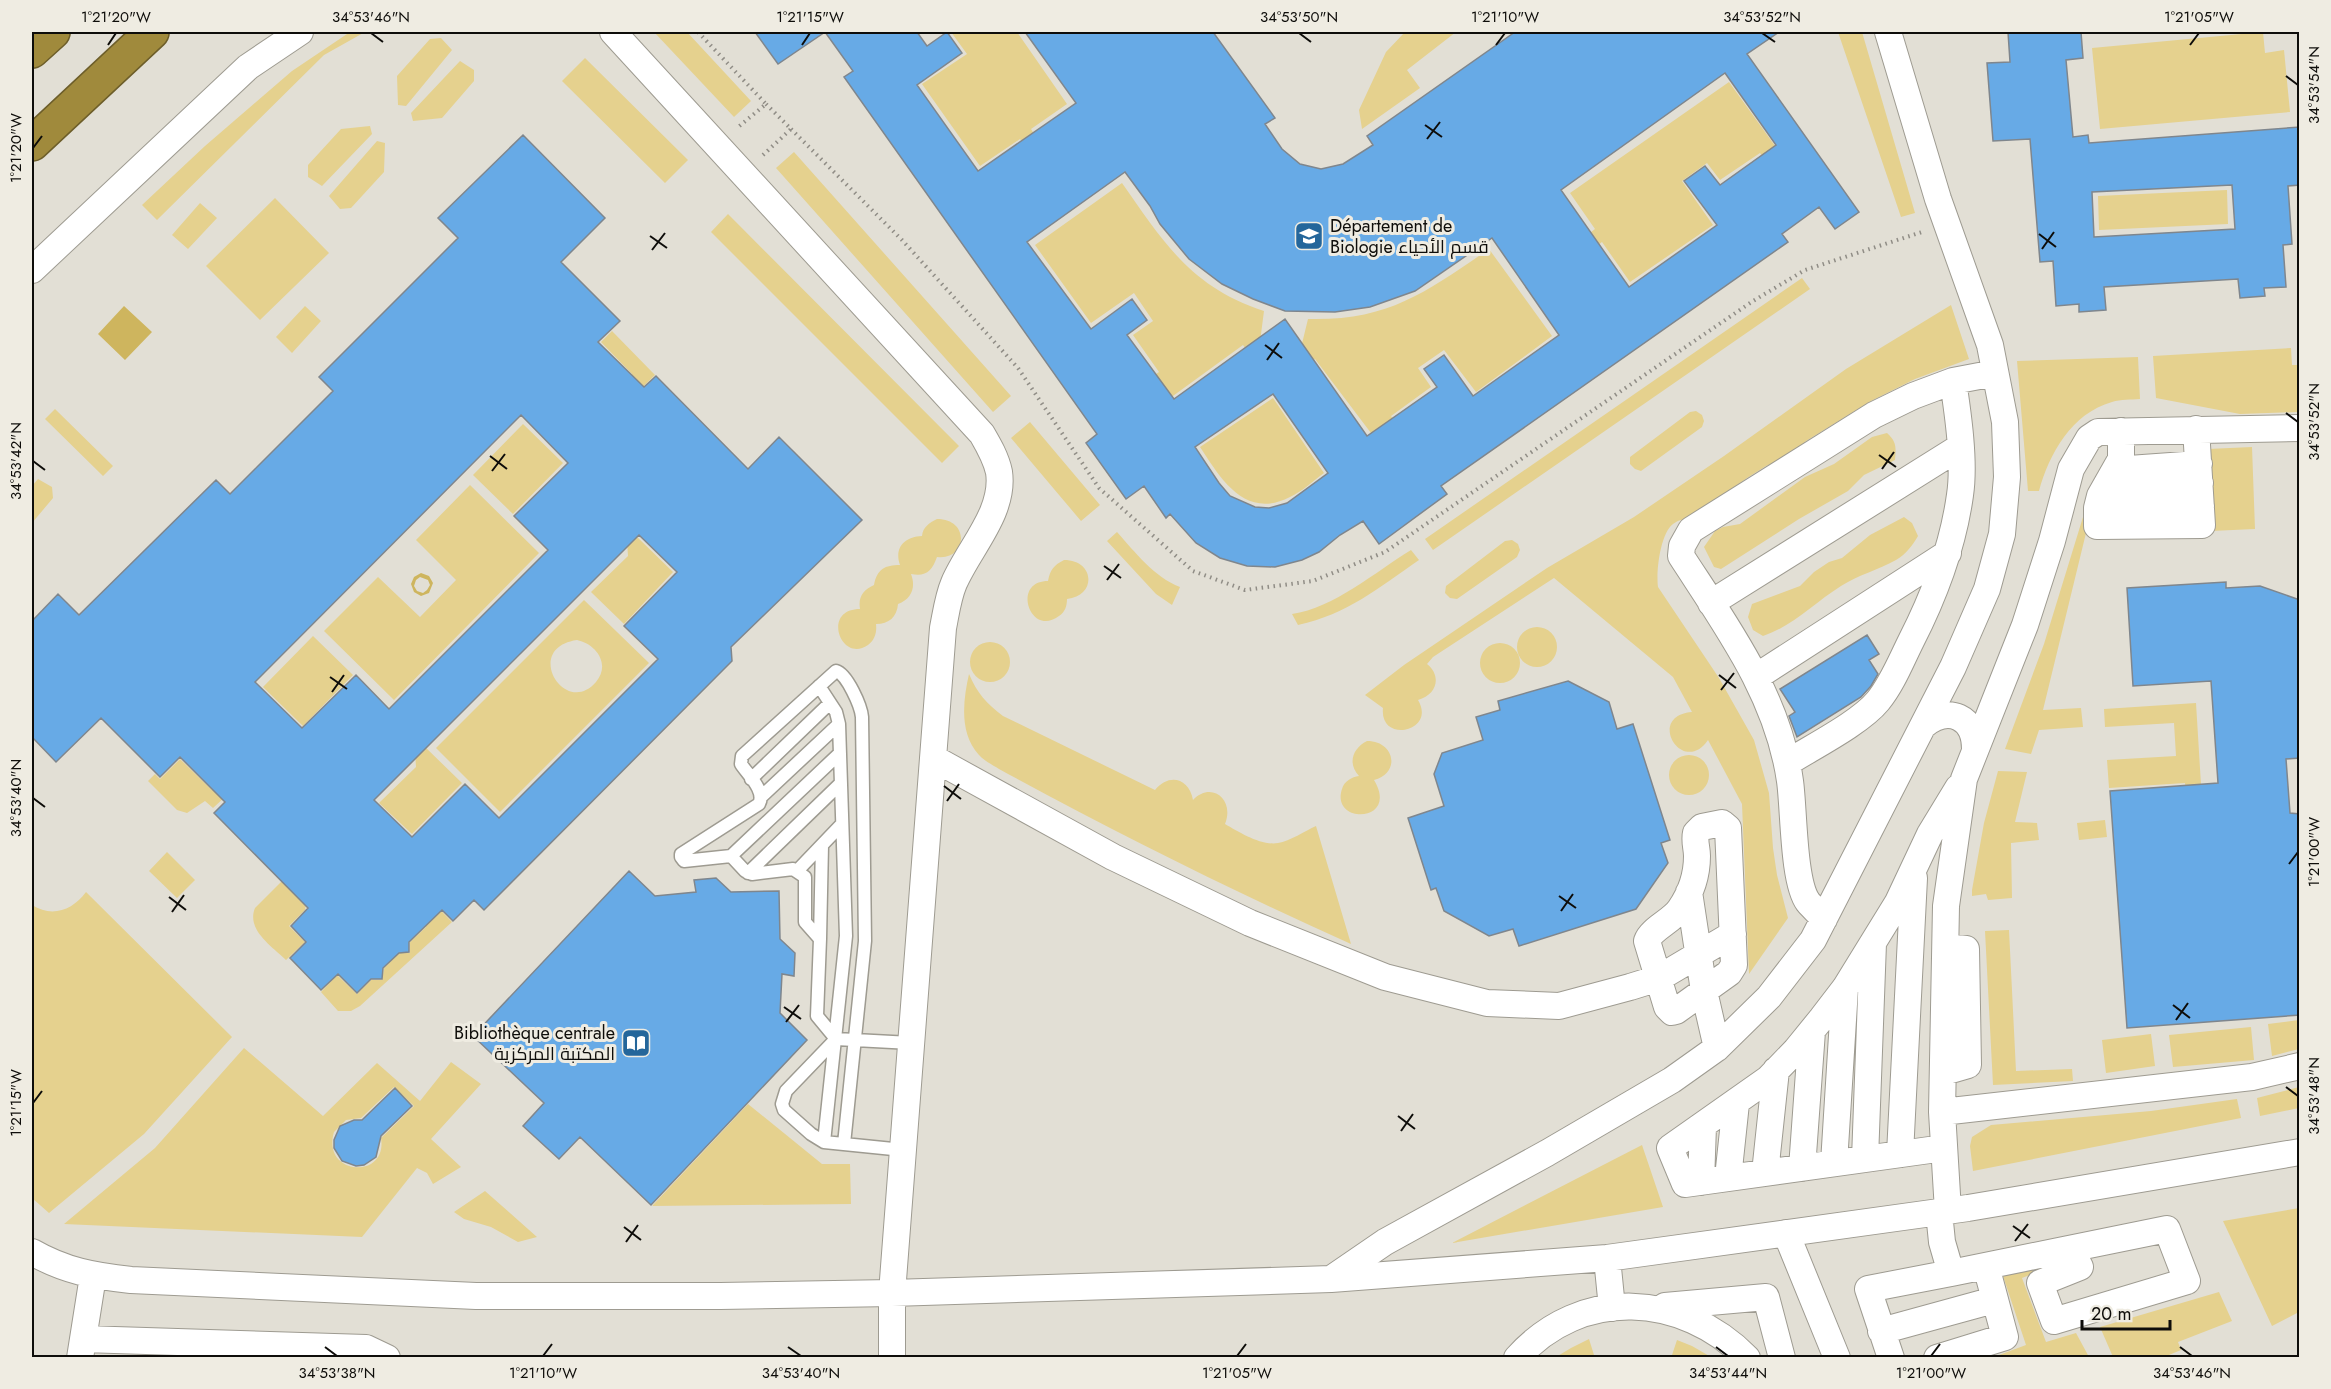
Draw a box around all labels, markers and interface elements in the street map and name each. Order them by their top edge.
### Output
text: 1°21'20"W [81,6,151,28]
text: 34°53'46"N [332,6,410,28]
text: 1°21'15"W [776,6,844,28]
text: 34°53'50"N [1260,6,1338,28]
text: 1°21'10"W [1471,6,1539,28]
text: 34°53'52"N [1723,6,1801,28]
text: 1°21'05"W [2164,6,2234,28]
text: 34°53'54"N [2303,46,2325,124]
text: 1°21'20"W [5,113,27,183]
place label: Département de Biologie قسم الأحياء [1330,213,1489,260]
school or university icon: Département de Biologie قسم الأحياء [1293,220,1325,252]
text: 34°53'52"N [2303,383,2325,461]
text: 34°53'42"N [5,422,27,500]
text: 34°53'40"N [5,759,27,837]
text: 1°21'00"W [2303,817,2325,887]
place label: Bibliothèque centrale المكتبة المركزية [454,1020,615,1067]
library icon: Bibliothèque centrale المكتبة المركزية [620,1027,652,1059]
text: 34°53'48"N [2303,1057,2325,1135]
text: 1°21'15"W [5,1069,27,1137]
scale bar [2082,1293,2170,1331]
text: 20 m [2091,1301,2131,1327]
text: 34°53'38"N [298,1362,376,1384]
text: 1°21'10"W [509,1362,577,1384]
text: 34°53'40"N [762,1362,840,1384]
text: 1°21'05"W [1202,1362,1272,1384]
text: 34°53'44"N [1689,1362,1767,1384]
text: 1°21'00"W [1896,1362,1966,1384]
text: 34°53'46"N [2153,1362,2231,1384]

